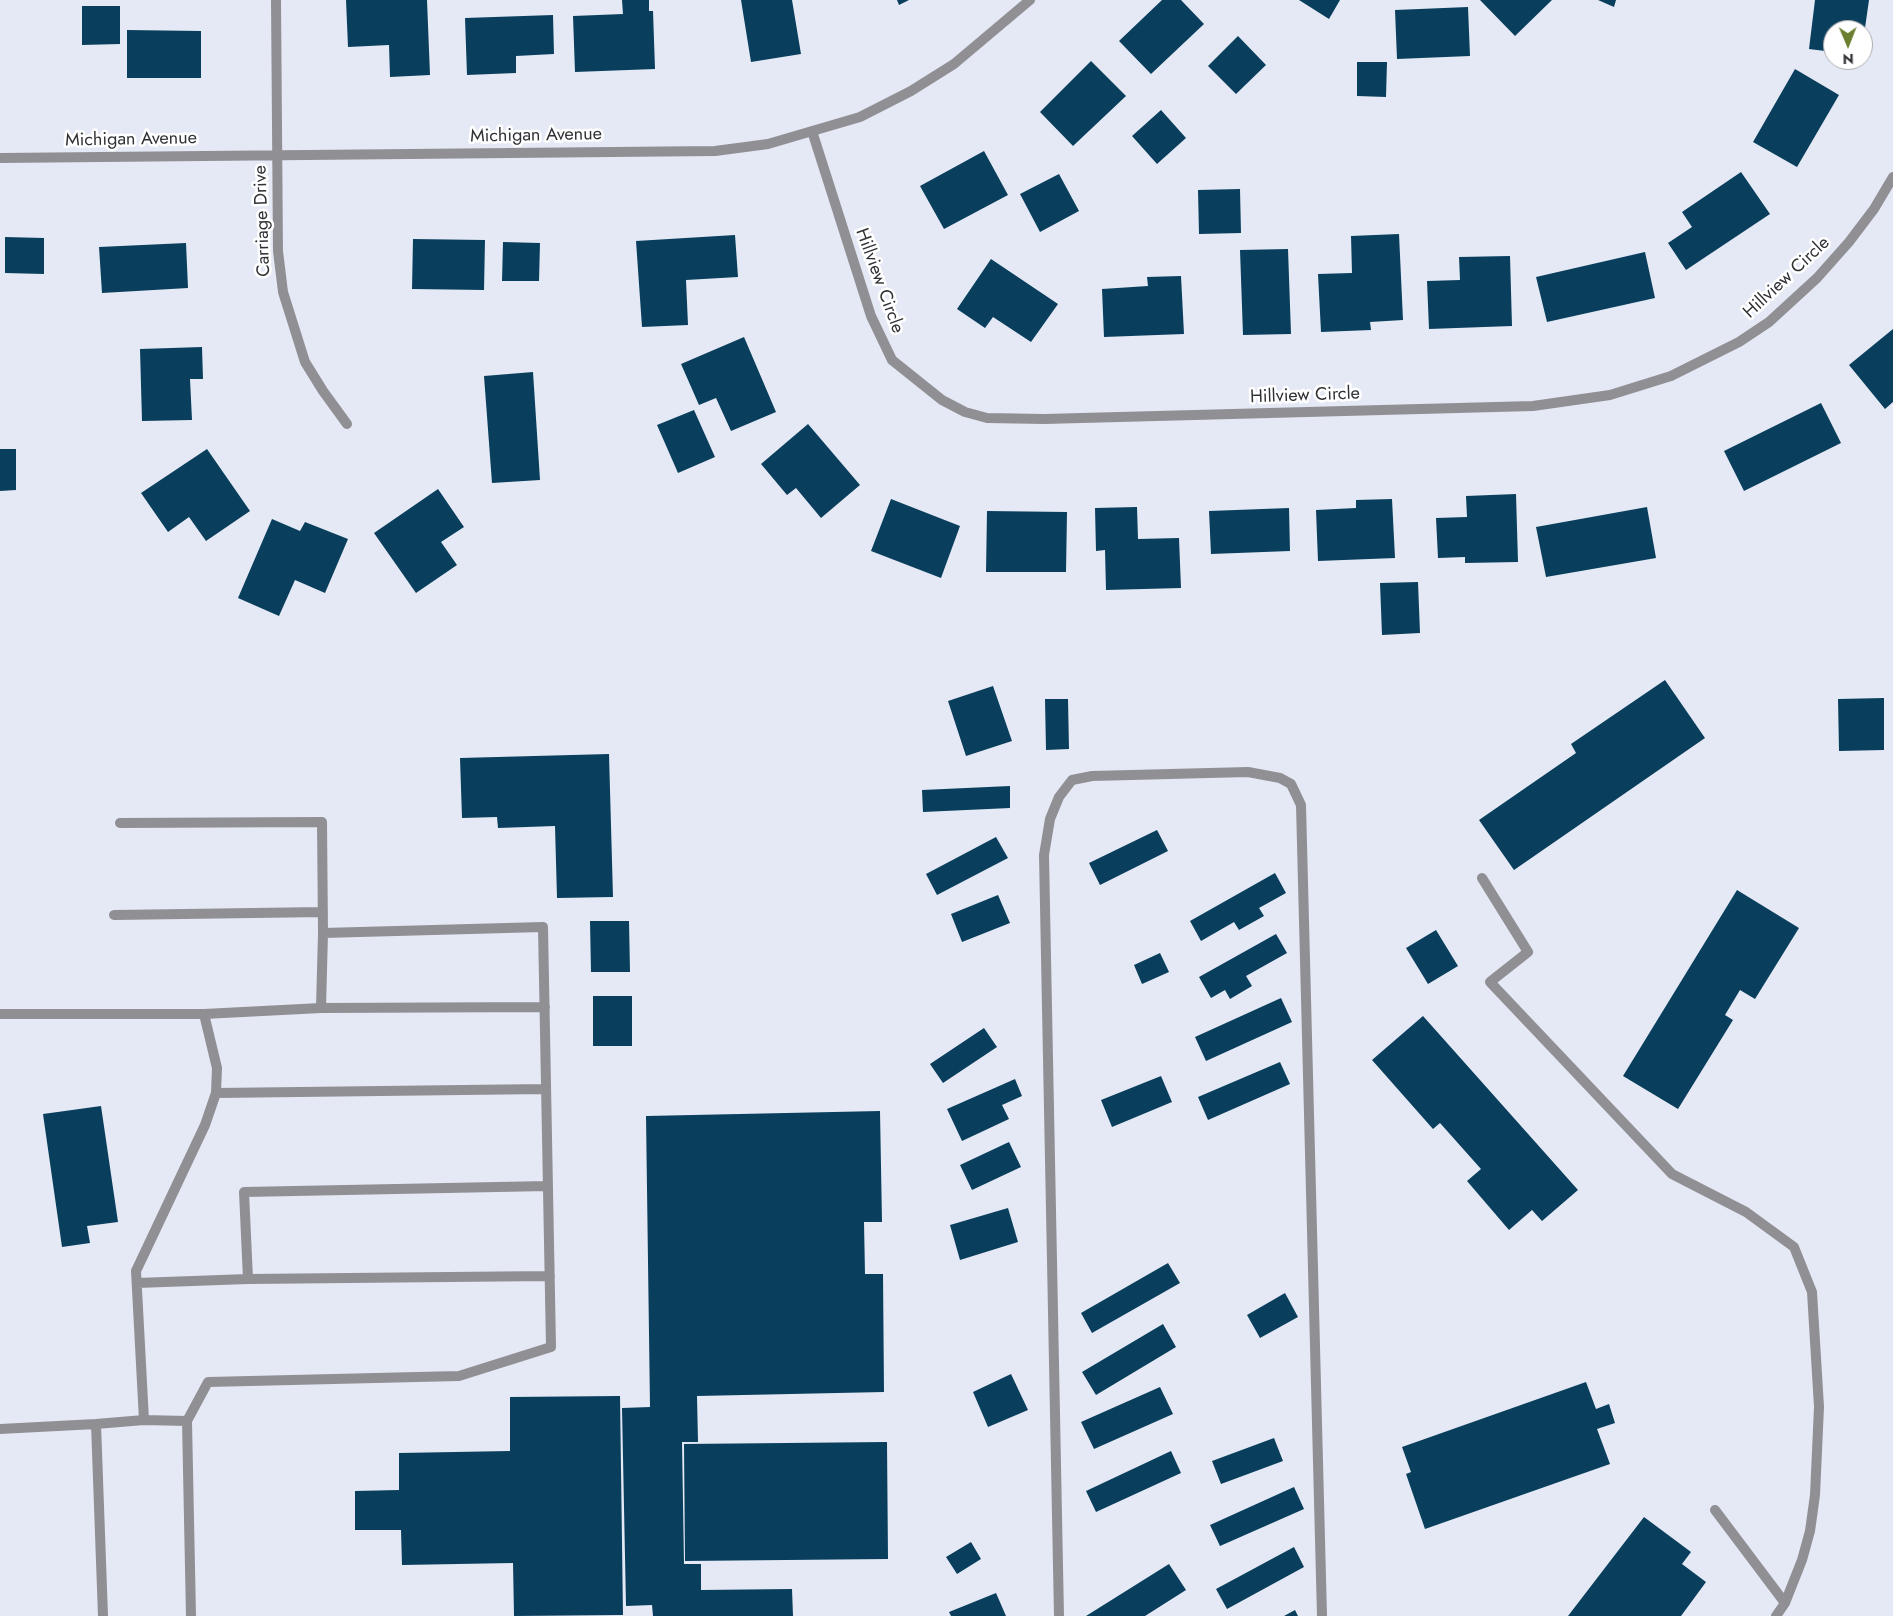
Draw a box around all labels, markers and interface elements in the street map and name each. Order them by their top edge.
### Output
north arrow [1823,20,1873,70]
text: N [1843,49,1854,69]
street label: Michigan Avenue [470,124,602,148]
street label: Michigan Avenue [65,128,197,152]
street label: Carriage Drive [250,165,276,277]
street label: Hillview Circle [850,226,908,336]
street label: Hillview Circle [1739,233,1835,323]
street label: Hillview Circle [1250,383,1360,409]

